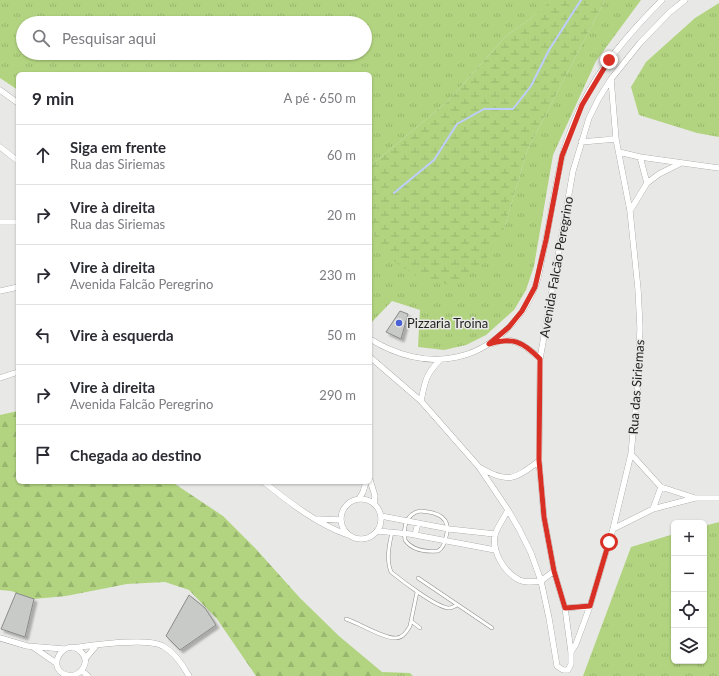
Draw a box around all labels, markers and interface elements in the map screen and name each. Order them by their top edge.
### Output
search box [16,16,372,60]
icon: search [30,27,52,49]
text: Pesquisar aqui [62,29,156,47]
route end [600,51,618,69]
text: 9 min [32,88,74,109]
text: A pé · 650 m [283,90,356,106]
text: Siga em frente [70,138,166,156]
icon: ahead [32,144,54,166]
text: 60 m [327,147,356,163]
text: Rua das Siriemas [70,156,165,172]
street label: Avenida Falcão Peregrino [536,195,576,339]
text: Vire à direita [70,198,155,216]
icon: right [32,204,54,226]
text: 20 m [327,207,356,223]
text: Rua das Siriemas [70,216,165,232]
text: Vire à direita [70,258,155,276]
icon: right [32,264,54,286]
text: 230 m [319,267,356,283]
text: Avenida Falcão Peregrino [70,276,213,292]
place label: Pizzaria Troina [407,315,488,331]
marker: Pizzaria Troina [394,318,404,328]
icon: left [32,324,54,346]
text: Vire à esquerda [70,326,174,344]
text: 50 m [327,327,356,343]
street label: Rua das Siriemas [625,339,647,435]
text: Vire à direita [70,378,155,396]
icon: right [32,384,54,406]
text: 290 m [319,387,356,403]
text: Avenida Falcão Peregrino [70,396,213,412]
icon: arrive [32,444,54,466]
text: Chegada ao destino [70,446,201,464]
map controls [671,520,707,664]
button: + [671,520,707,556]
route start [600,533,618,551]
button: − [671,556,707,592]
button: locate [671,592,707,628]
button: layers [671,628,707,664]

